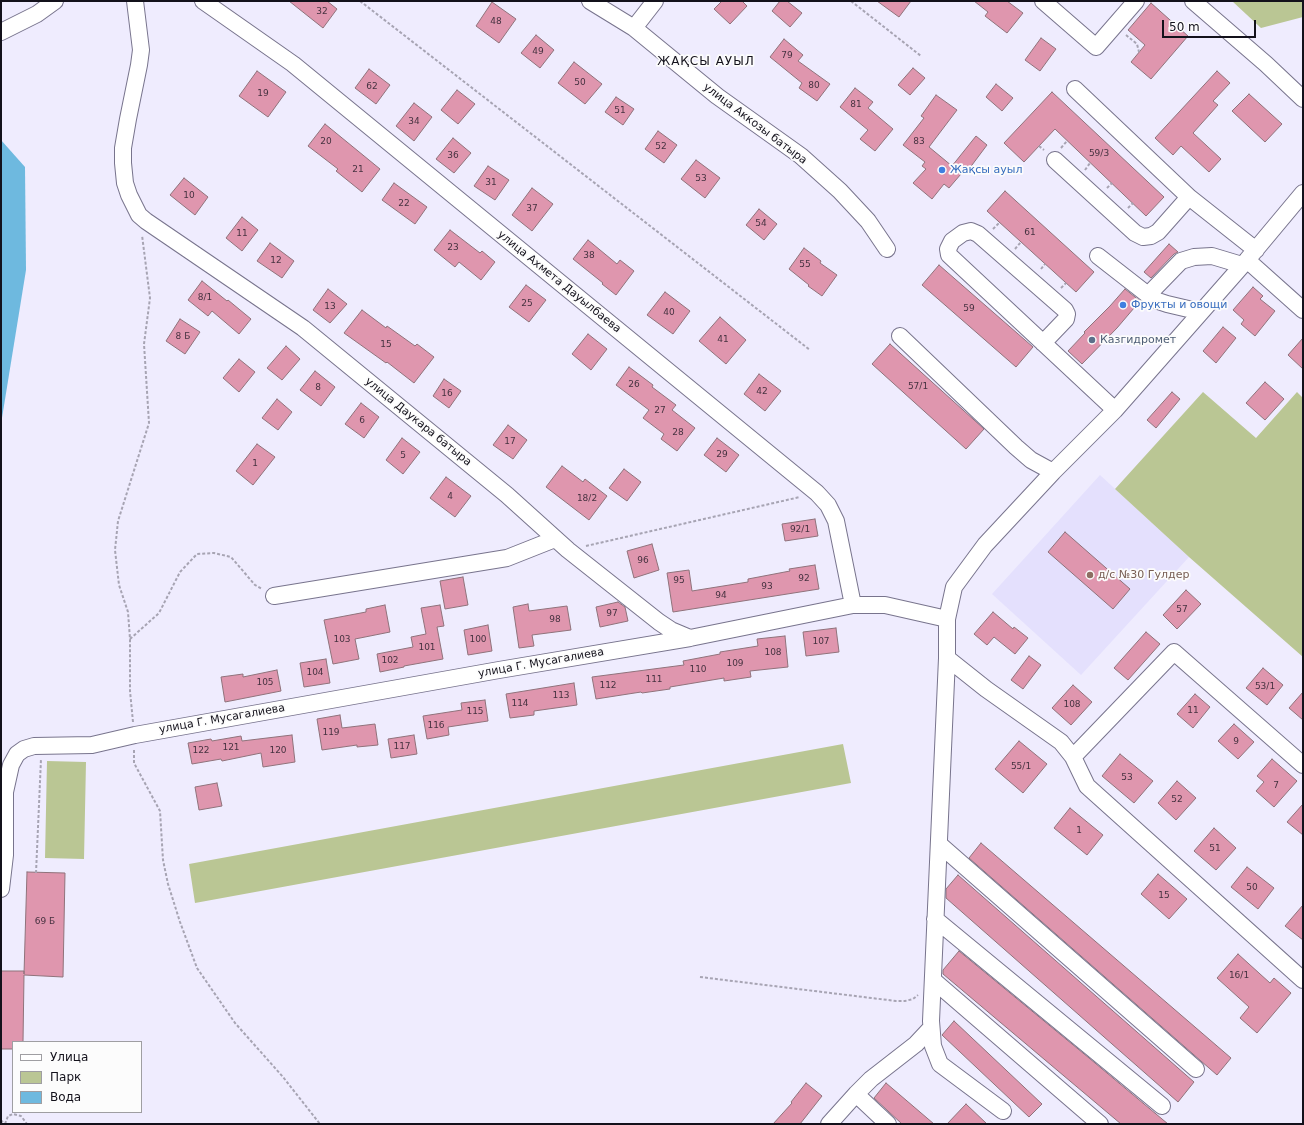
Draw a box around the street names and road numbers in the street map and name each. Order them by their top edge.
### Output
street label: улица Аккозы батыра [701,81,809,167]
street label: улица Ахмета Дауылбаева [495,228,623,336]
street label: улица Даукара батыра [362,375,474,469]
street label: улица Г. Мусагалиева [477,645,605,681]
street label: улица Г. Мусагалиева [158,701,286,737]

